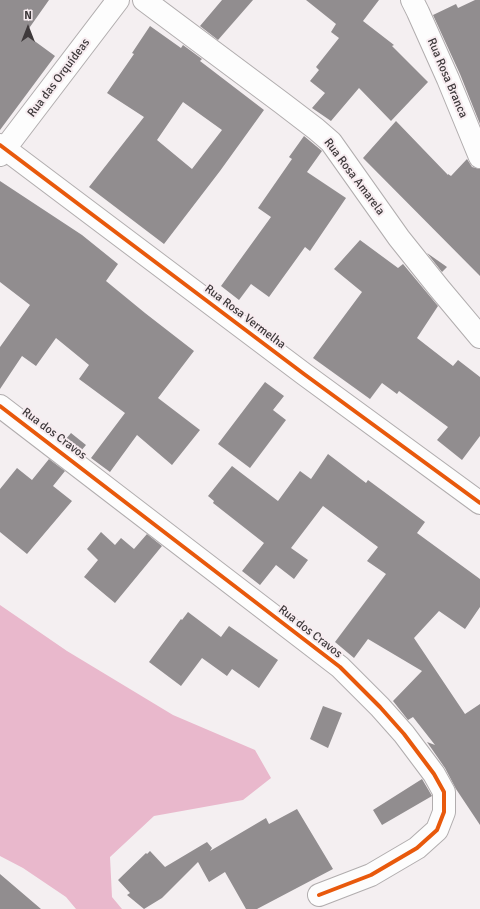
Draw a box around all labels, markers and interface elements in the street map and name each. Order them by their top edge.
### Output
north arrow [8,8,48,48]
text: N [24,9,32,22]
street label: Rua das Orquídeas [25,36,93,120]
street label: Rua Rosa Branca [424,36,470,120]
street label: Rua Rosa Amarela [320,136,388,218]
street label: Rua Rosa Vermelha [202,282,288,352]
street label: Rua dos Cravos [19,405,89,463]
street label: Rua dos Cravos [275,603,345,661]

